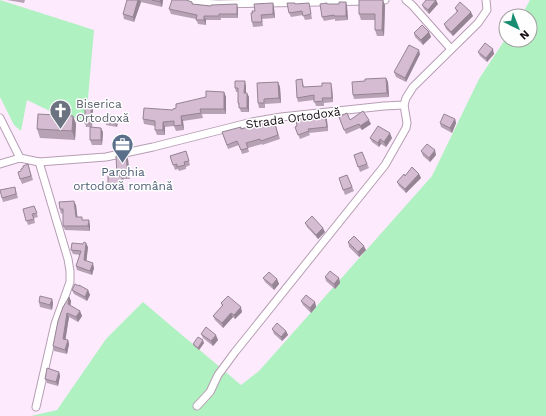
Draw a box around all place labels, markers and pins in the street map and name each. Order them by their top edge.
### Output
place label: Biserica Ortodoxă [76,97,129,125]
church icon: Biserica Ortodoxă [47,98,73,131]
office icon: Parohia ortodoxă română [110,132,136,165]
place label: Parohia ortodoxă română [73,165,173,193]

